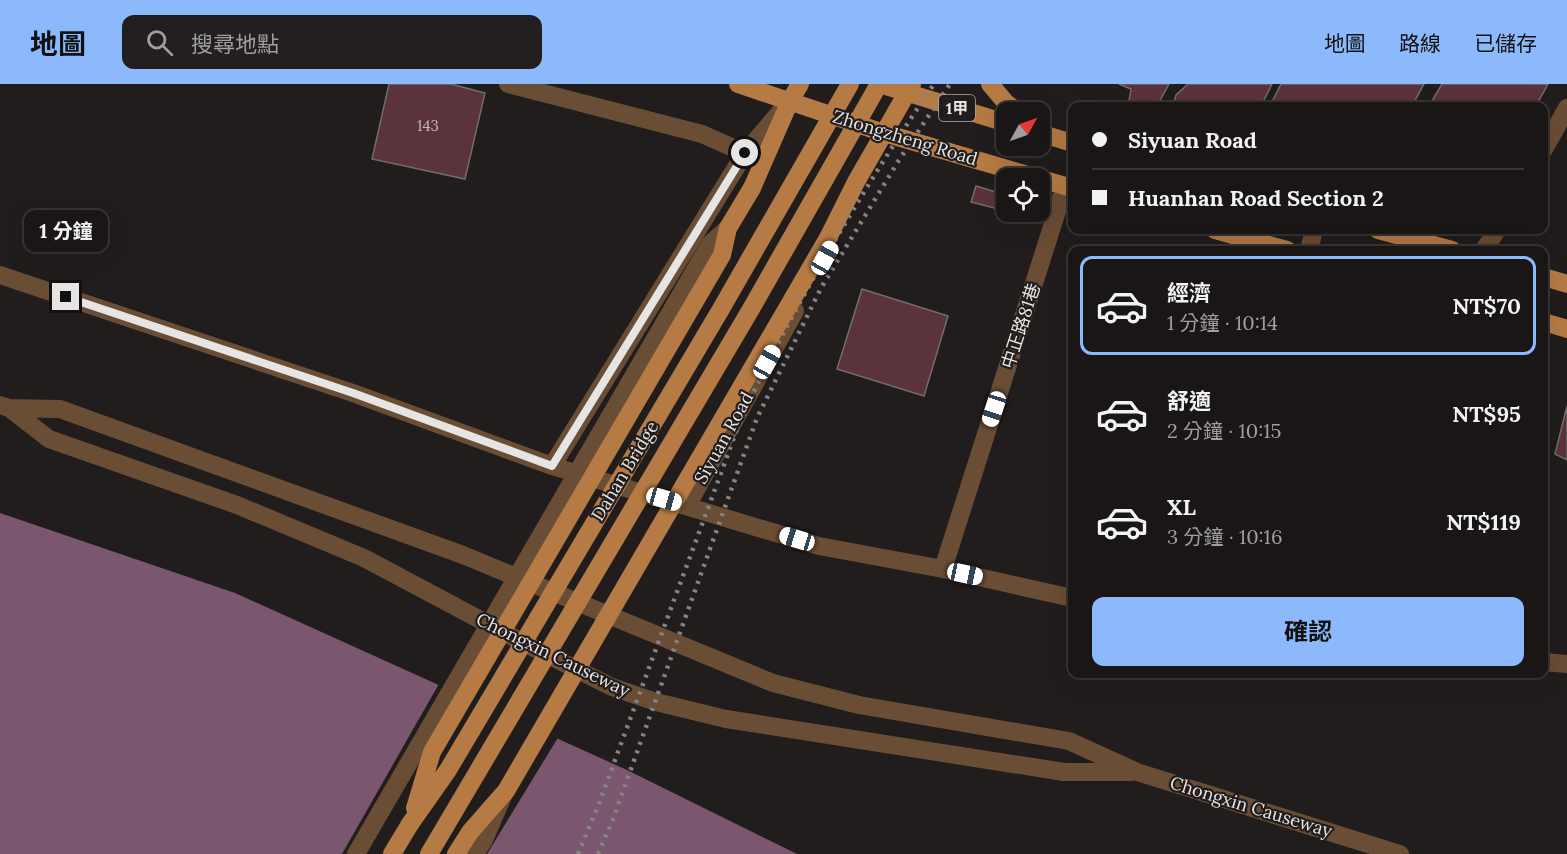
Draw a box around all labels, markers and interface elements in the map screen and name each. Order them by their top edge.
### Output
search box [122,15,542,69]
text: 地圖 [30,26,86,62]
icon: search [143,26,176,59]
text: 搜尋地點 [191,30,279,58]
text: 地圖 [1324,30,1366,57]
text: 路線 [1399,30,1441,57]
text: 已儲存 [1474,30,1537,57]
road number: 1甲 [939,95,975,121]
north arrow [996,102,1050,156]
map controls [996,102,1050,222]
street label: Zhongzheng Road [830,105,981,171]
house number: 143 [417,116,439,135]
text: Siyuan Road [1128,126,1257,154]
route start [731,139,758,166]
button: locate [996,168,1050,222]
text: Huanhan Road Section 2 [1128,184,1384,212]
callout: 1 分鐘 [24,210,108,252]
text: 1 分鐘 [39,218,93,243]
car [808,238,842,278]
icon: car [1095,279,1149,333]
text: 經濟 [1167,279,1211,307]
street label: 中正路81巷 [996,280,1045,372]
route end [52,283,79,310]
text: NT$70 [1452,292,1521,320]
text: 1 分鐘 · 10:14 [1167,310,1278,335]
car [750,342,784,382]
street label: Siyuan Road [689,387,758,488]
icon: car [1095,387,1149,441]
text: 舒適 [1167,387,1211,415]
car [980,389,1008,429]
text: NT$95 [1452,400,1521,428]
street label: Dahan Bridge [586,416,664,525]
text: 2 分鐘 · 10:15 [1167,418,1281,443]
car [644,485,684,513]
text: XL [1167,493,1196,521]
icon: car [1095,495,1149,549]
text: NT$119 [1446,508,1521,536]
text: 3 分鐘 · 10:16 [1167,524,1282,549]
car [777,525,817,553]
car [946,561,984,587]
button: 確認 [1092,597,1524,666]
street label: Chongxin Causeway [472,607,634,702]
street label: Chongxin Causeway [1167,771,1335,842]

